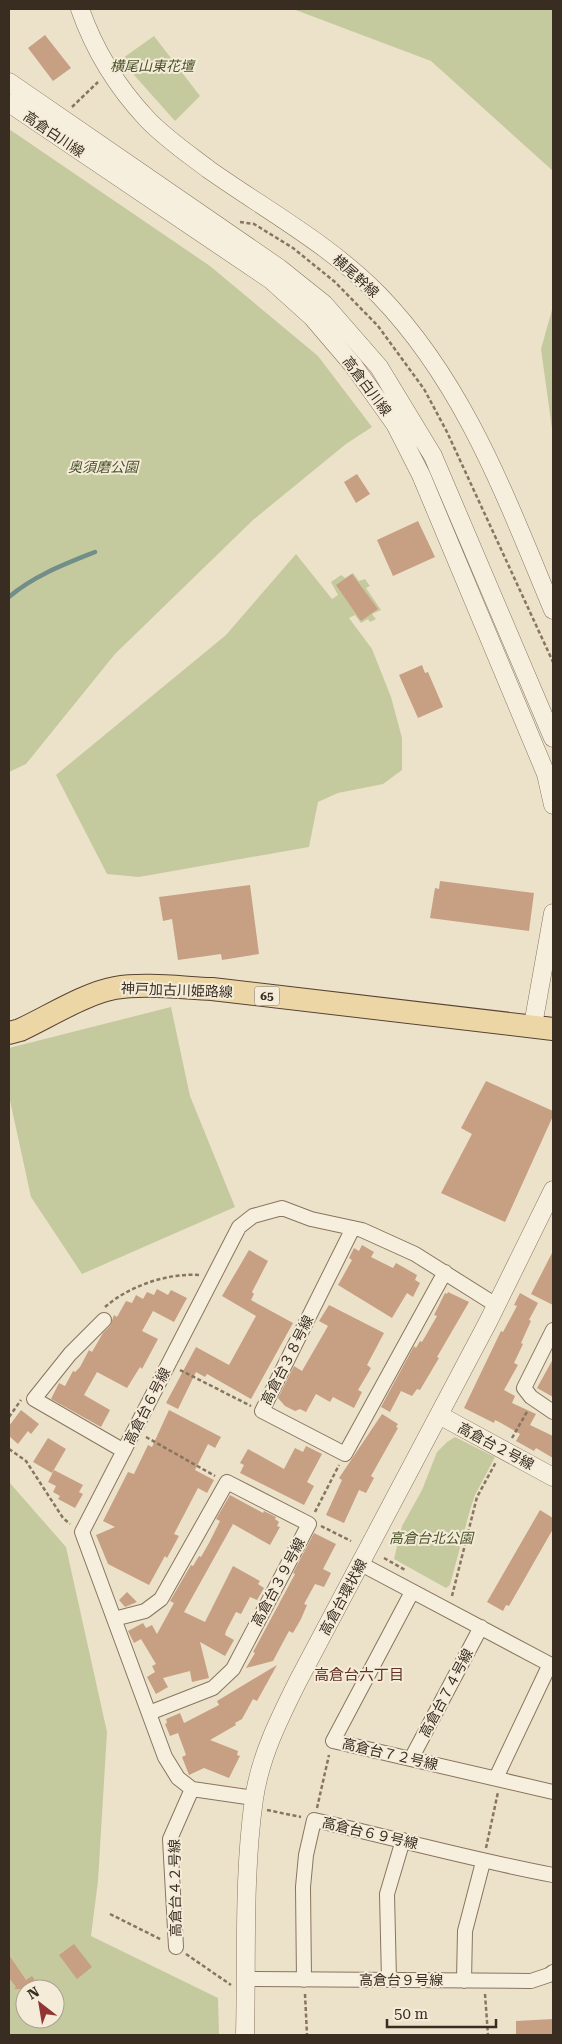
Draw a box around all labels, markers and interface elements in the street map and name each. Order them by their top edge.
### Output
park label: 横尾山東花壇 [110,58,196,74]
street label: 高倉白川線 [21,108,87,160]
street label: 横尾幹線 [330,251,382,301]
street label: 高倉白川線 [340,353,394,419]
park label: 奥須磨公園 [68,459,140,475]
street label: 神戸加古川姫路線 [121,980,233,1000]
road number: 65 [254,986,280,1006]
street label: 高倉台３８号線 [258,1313,316,1407]
street label: 高倉台６号線 [121,1365,173,1447]
street label: 高倉台２号線 [455,1419,537,1473]
park label: 高倉台北公園 [389,1530,475,1546]
street label: 高倉台３９号線 [248,1535,308,1629]
street label: 高倉台環状線 [316,1556,370,1638]
street label: 高倉台７４号線 [416,1646,476,1740]
district label: 高倉台六丁目 [314,1666,404,1684]
street label: 高倉台７２号線 [340,1735,440,1773]
street label: 高倉台６９号線 [320,1814,420,1852]
street label: 高倉台４２号線 [166,1839,184,1937]
street label: 高倉台９号線 [359,1972,443,1988]
north arrow [15,1979,65,2029]
text: N [25,1983,42,2002]
scale bar [387,1996,496,2028]
text: 50 m [394,2005,429,2023]

